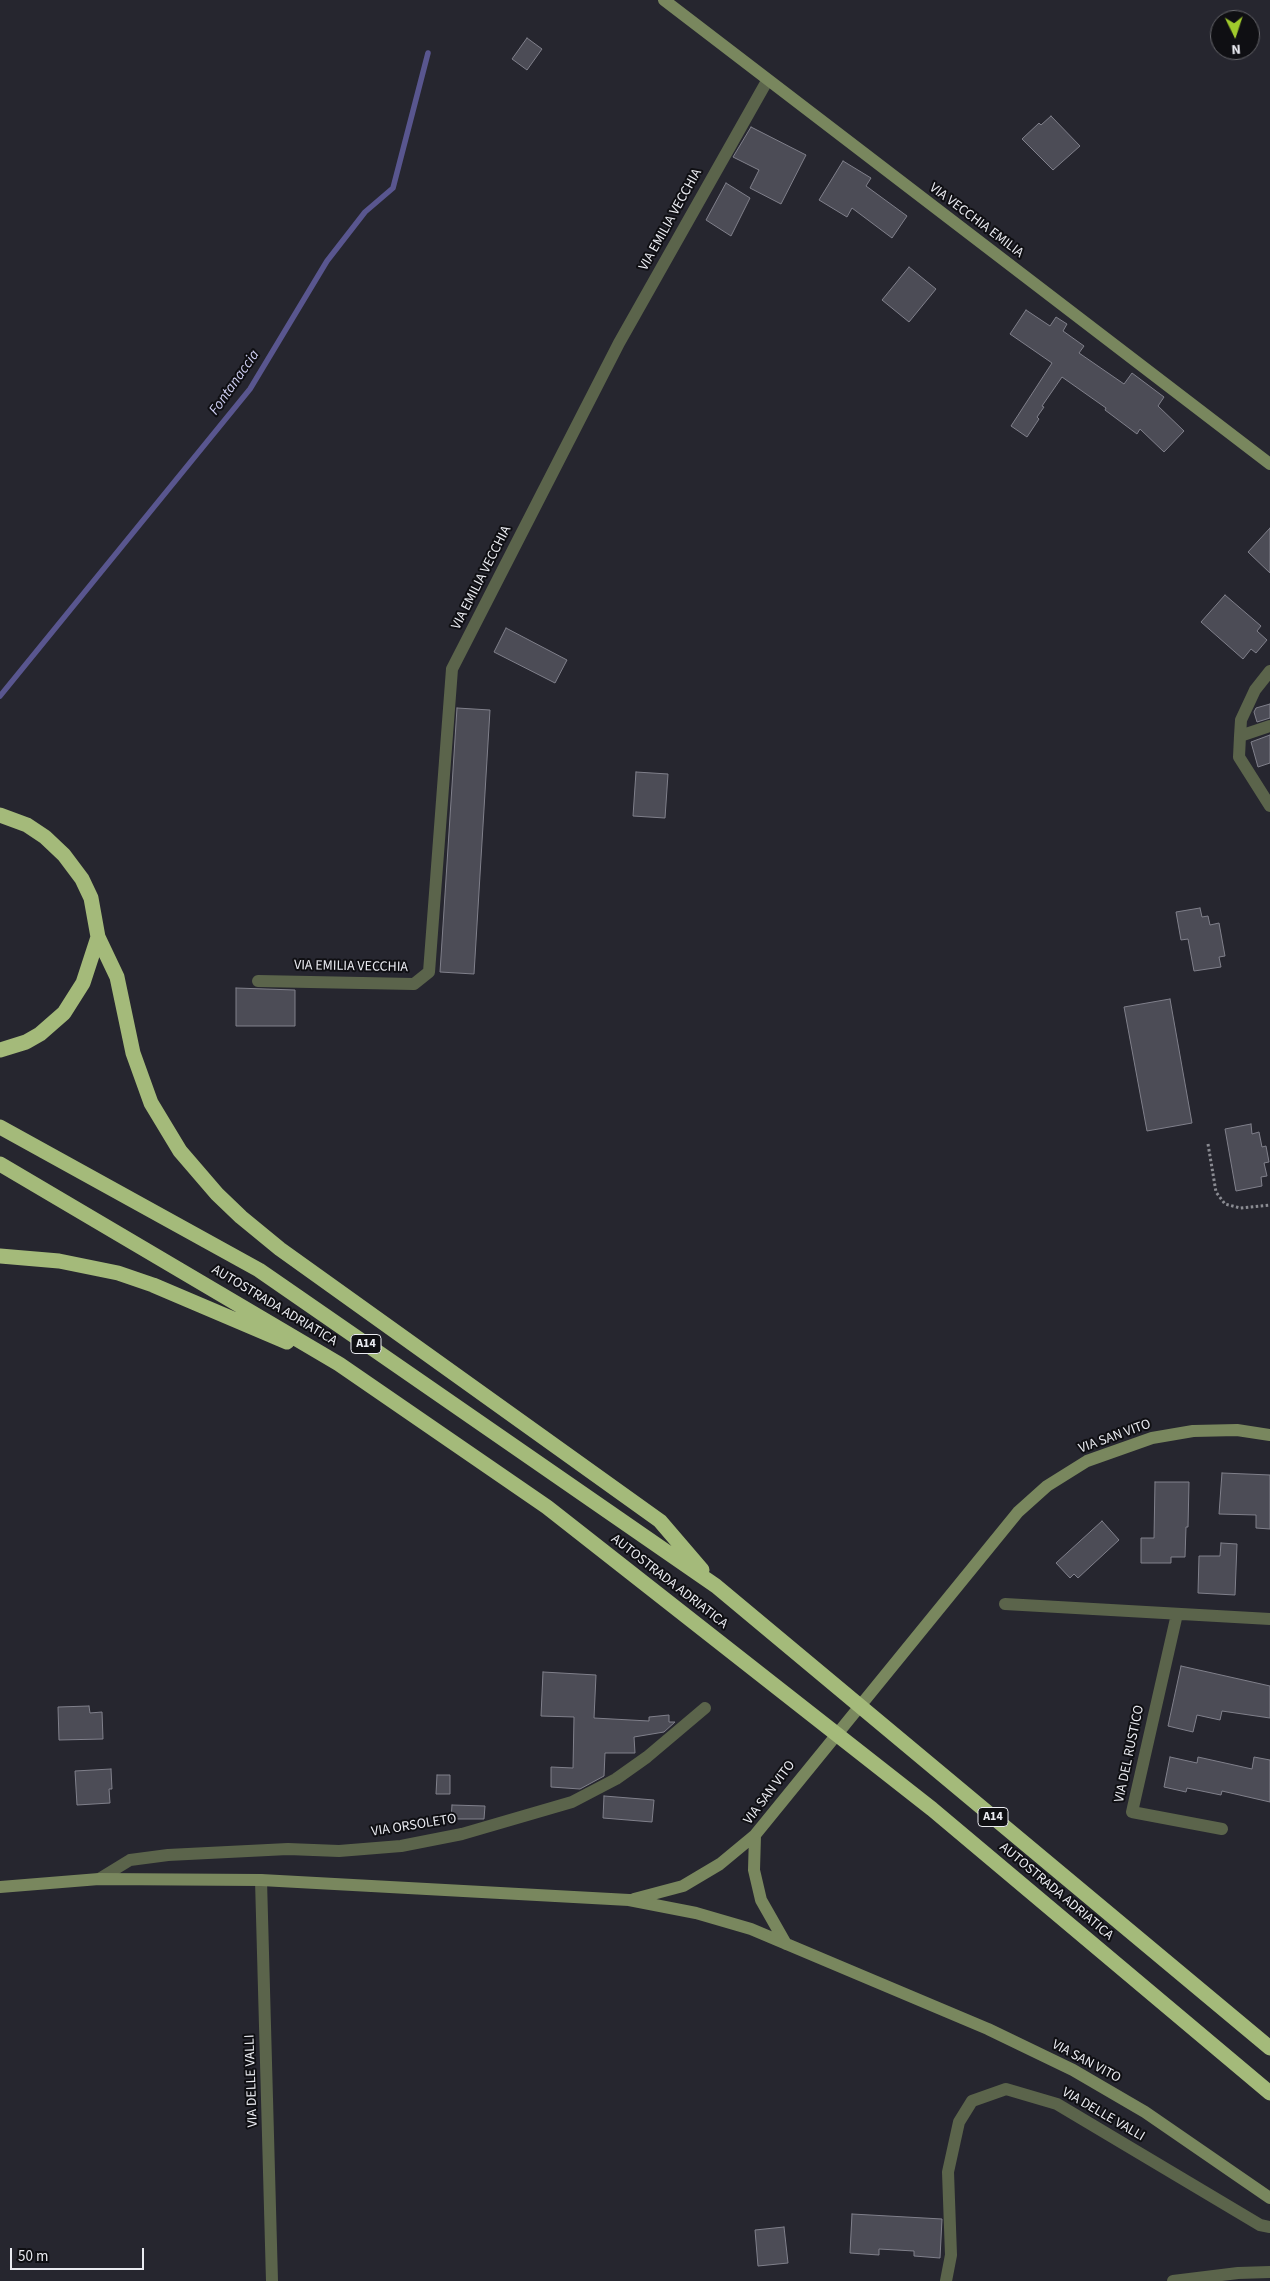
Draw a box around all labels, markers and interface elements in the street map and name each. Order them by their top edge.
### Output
north arrow [1210,10,1260,60]
text: N [1231,39,1241,59]
street label: VIA EMILIA VECCHIA [636,166,706,274]
street label: VIA VECCHIA EMILIA [925,180,1027,262]
water label: Fontanaccia [206,347,264,419]
street label: VIA EMILIA VECCHIA [449,523,515,633]
street label: VIA EMILIA VECCHIA [294,958,408,976]
street label: AUTOSTRADA ADRIATICA [208,1262,340,1350]
road number: A14 [351,1335,381,1354]
street label: VIA SAN VITO [1077,1416,1153,1458]
street label: AUTOSTRADA ADRIATICA [607,1531,731,1633]
street label: VIA DEL RUSTICO [1111,1704,1149,1804]
street label: VIA SAN VITO [741,1758,799,1828]
road number: A14 [978,1808,1008,1826]
street label: VIA ORSOLETO [370,1811,458,1841]
street label: AUTOSTRADA ADRIATICA [996,1839,1116,1945]
street label: VIA DELLE VALLI [242,2034,262,2128]
street label: VIA SAN VITO [1049,2037,1123,2087]
street label: VIA DELLE VALLI [1059,2084,1147,2146]
scale bar [12,2238,146,2270]
text: 50 m [18,2246,48,2267]

